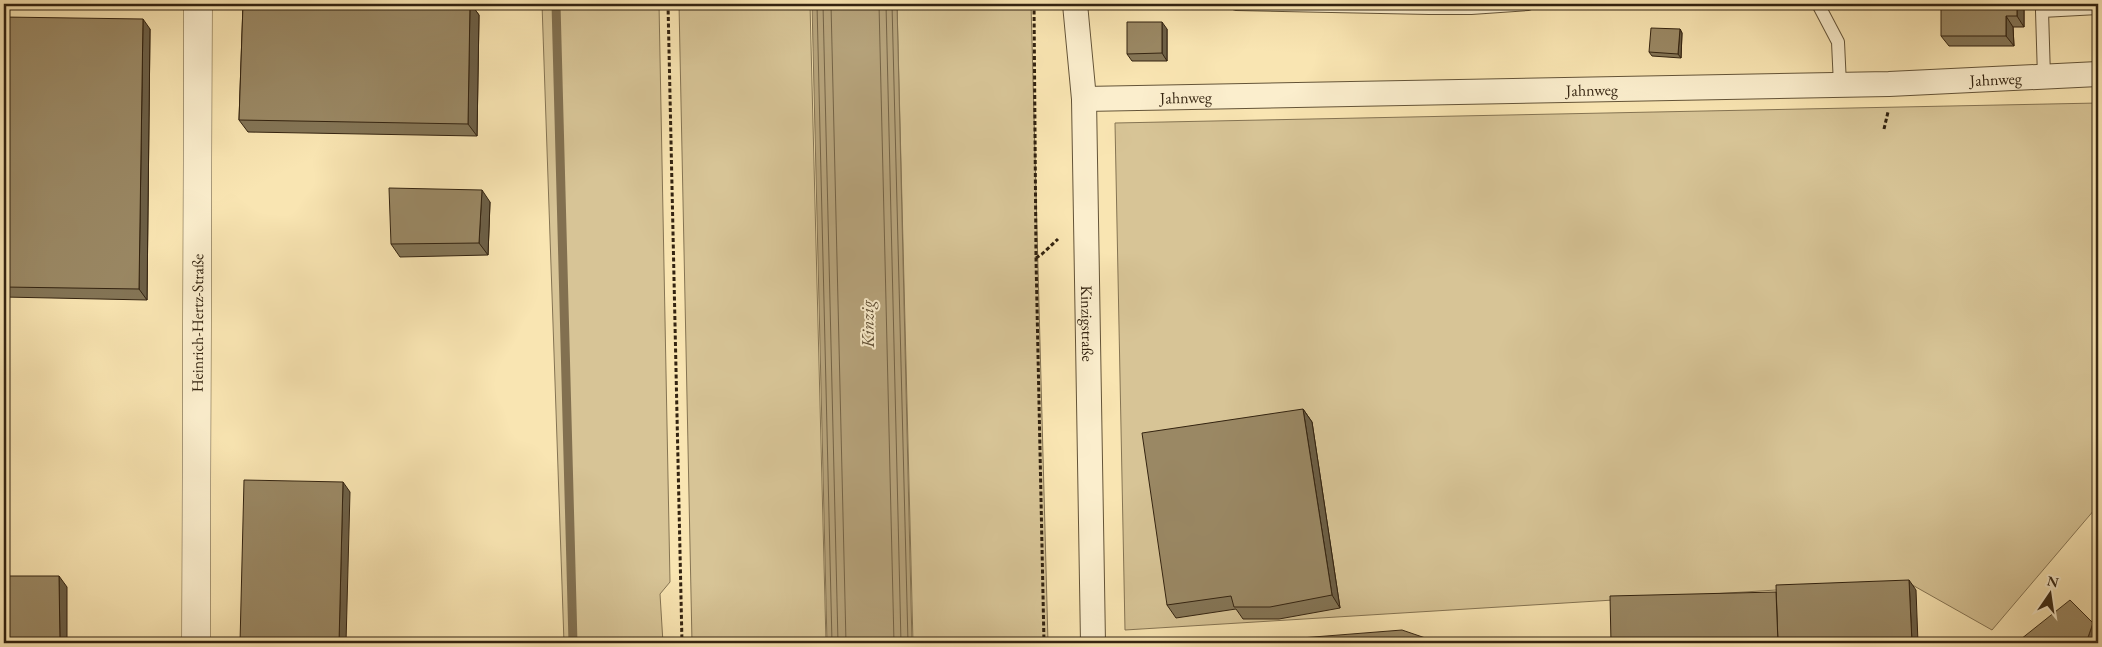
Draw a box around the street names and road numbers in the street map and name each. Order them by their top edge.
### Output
street label: Jahnweg [1967,67,2023,91]
street label: Jahnweg [1564,79,1619,101]
street label: Jahnweg [1158,86,1213,108]
street label: Heinrich-Hertz-Straße [186,254,208,392]
street label: Kinzigstraße [1077,285,1099,362]

